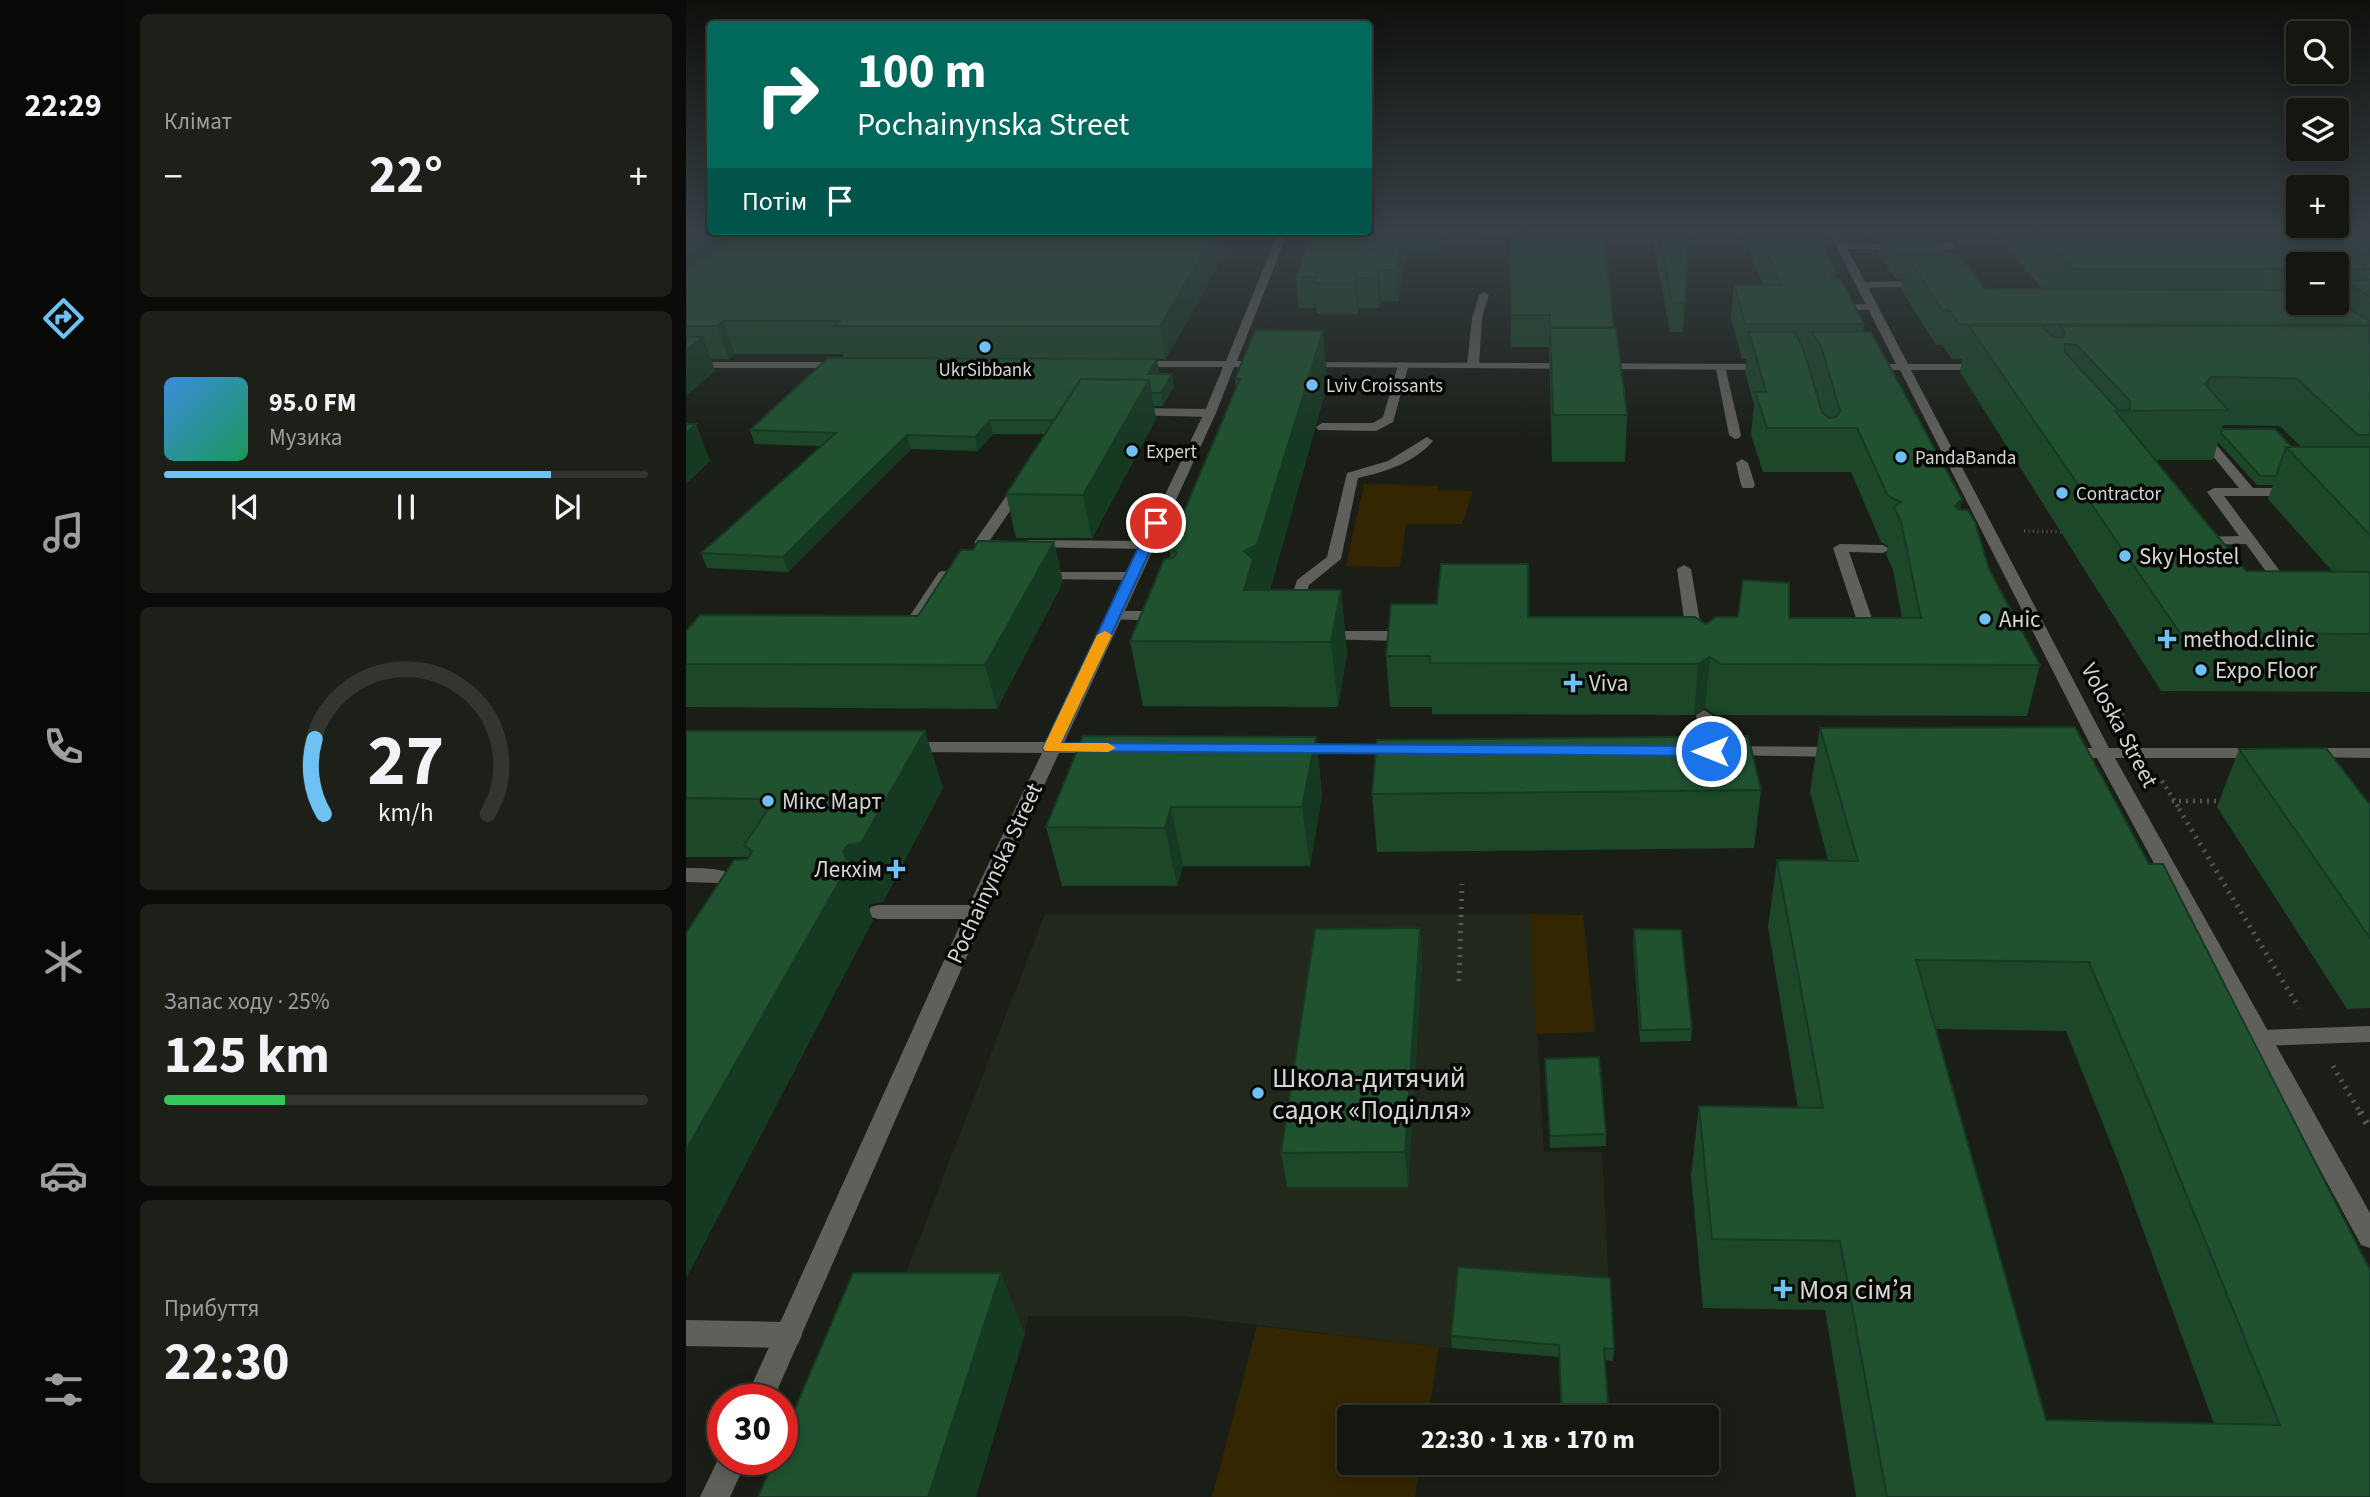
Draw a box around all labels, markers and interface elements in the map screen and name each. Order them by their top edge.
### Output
map controls [2286,21,2349,315]
button: search [2286,21,2349,84]
text: 100 m [857,37,986,107]
icon: right [742,49,833,140]
text: 22:29 [24,83,102,129]
button: layers [2286,98,2349,161]
text: Pochainynska Street [857,102,1129,148]
text: Клімат [164,105,232,138]
text: 22° [369,139,443,213]
text: − [164,150,183,204]
text: + [629,150,648,204]
button: + [2286,175,2349,238]
icon: arrive [821,182,859,220]
text: Потім [742,183,807,220]
button: − [2286,252,2349,315]
icon: directions [39,294,88,343]
marker: UkrSibbank [977,339,993,355]
place label: UkrSibbank [938,357,1032,384]
place label: Lviv Croissants [1326,373,1443,400]
marker: Lviv Croissants [1304,377,1320,393]
text: 95.0 FM [269,384,357,421]
text: Музика [269,421,342,454]
place label: Expert [1146,439,1197,466]
marker: Expert [1124,443,1140,459]
place label: PandaBanda [1915,445,2016,472]
marker: PandaBanda [1893,449,1909,465]
place label: Contractor [2076,481,2162,508]
marker: Contractor [2054,485,2070,501]
icon: previous [226,488,264,526]
icon: pause [387,488,425,526]
icon: next [548,488,586,526]
pin [1126,493,1186,553]
icon: arrive [1137,504,1175,542]
icon: music [39,508,88,557]
place label: Sky Hostel [2139,540,2239,573]
marker: Sky Hostel [2117,548,2133,564]
place label: Аніс [1999,603,2041,636]
marker: Аніс [1977,611,1993,627]
place label: method.clinic [2183,623,2315,656]
marker: method.clinic [2157,629,2177,649]
place label: Expo Floor [2215,654,2318,687]
street label: Voloska Street [2073,657,2166,794]
marker: Expo Floor [2193,662,2209,678]
place label: Viva [1589,667,1628,700]
marker: Viva [1563,673,1583,693]
text: 27 [368,710,444,814]
position arrow [1674,714,1748,788]
icon: phone [39,722,88,771]
street label: Pochainynska Street [938,777,1051,969]
place label: Мікс Март [782,785,882,818]
marker: Мікс Март [760,793,776,809]
text: km/h [378,795,434,831]
place label: Лекхім [814,853,882,886]
marker: Лекхім [888,861,904,877]
icon: climate [39,937,88,986]
text: Запас ходу · 25% [164,985,330,1018]
text: 125 km [164,1019,330,1093]
place label: Школа-дитячий садок «Поділля» [1272,1058,1471,1130]
marker: Школа-дитячий садок «Поділля» [1250,1085,1266,1101]
icon: car [39,1151,88,1200]
place label: Моя сім’я [1799,1270,1913,1310]
marker: Моя сім’я [1773,1279,1793,1299]
text: Прибуття [164,1292,259,1325]
text: 22:30 [164,1326,289,1400]
icon: filters [39,1365,88,1414]
speed limit sign: 30 [707,1384,798,1475]
text: 22:30 · 1 хв · 170 m [1421,1421,1635,1458]

